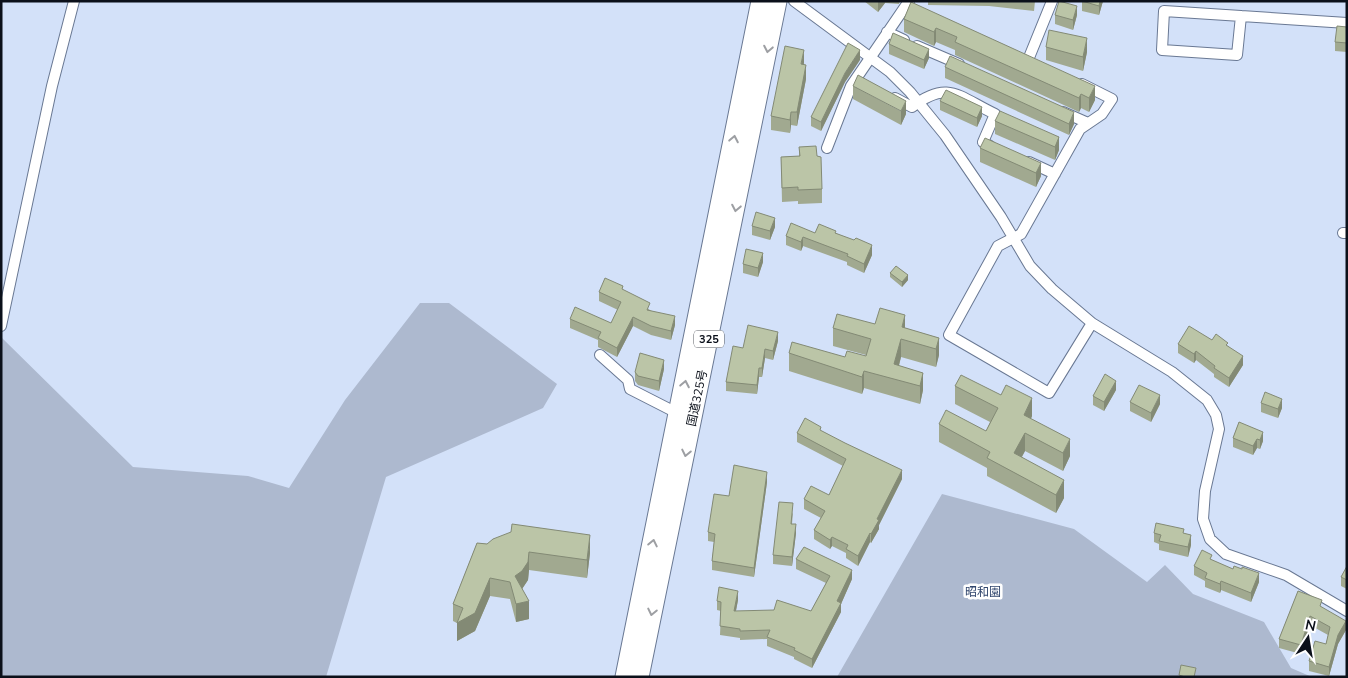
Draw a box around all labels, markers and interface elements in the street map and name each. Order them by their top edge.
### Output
one-way arrow [763,45,773,53]
one-way arrow [728,134,738,143]
one-way arrow [731,204,742,213]
road number: 325 [694,330,724,348]
street label: 国道325号 [683,368,711,428]
one-way arrow [680,380,690,388]
one-way arrow [681,449,691,458]
one-way arrow [647,539,657,548]
park label: 昭和園 [965,584,1001,600]
one-way arrow [648,608,658,617]
north arrow [1283,613,1333,663]
text: N [1303,615,1318,636]

